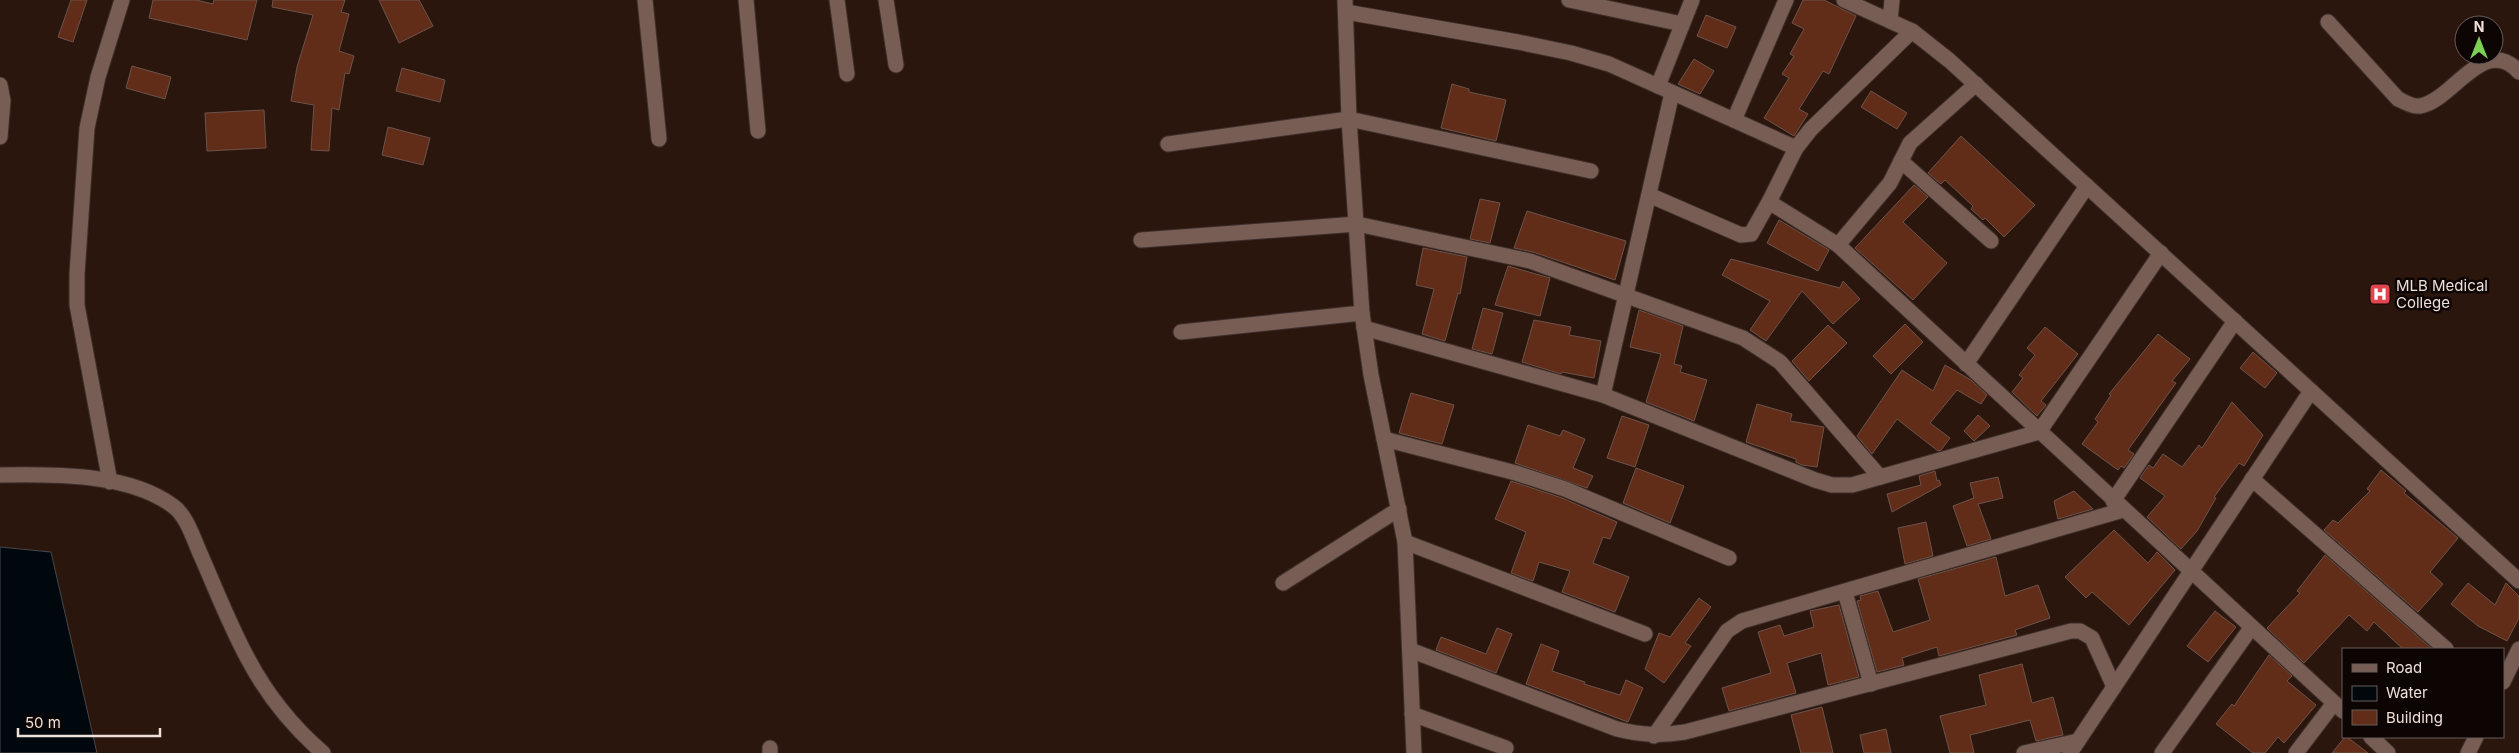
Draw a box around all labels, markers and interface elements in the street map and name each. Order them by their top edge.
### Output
north arrow [2454,15,2504,65]
text: N [2474,18,2484,35]
place label: MLB Medical College [2396,276,2488,312]
hospital icon: MLB Medical College [2368,282,2392,306]
legend [2342,648,2504,738]
text: Road [2386,658,2422,677]
text: Water [2386,683,2428,702]
scale bar [18,706,160,738]
text: Building [2386,708,2443,727]
text: 50 m [25,713,61,732]

